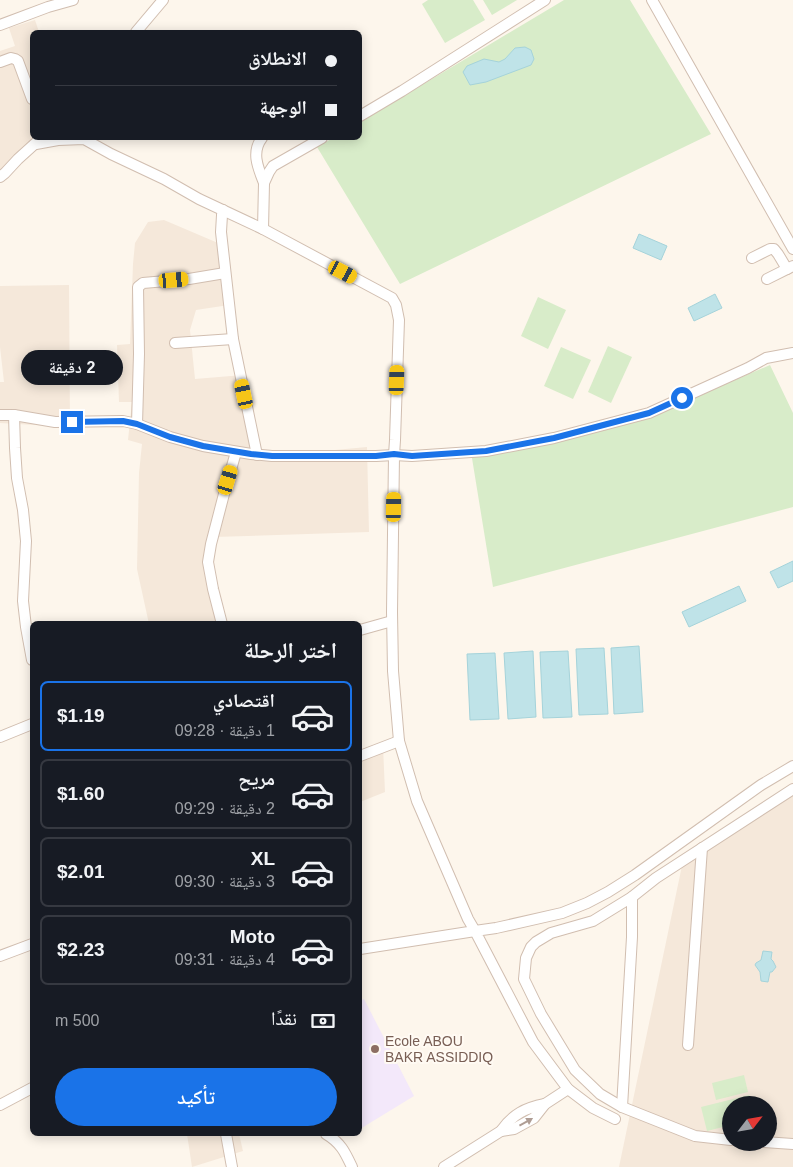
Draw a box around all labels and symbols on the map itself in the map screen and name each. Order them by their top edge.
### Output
car [326,258,359,286]
car [158,271,189,289]
callout: 2 دقيقة [21,350,123,384]
car [388,365,405,395]
car [233,378,254,410]
route start [671,387,693,409]
route end [61,411,83,433]
car [216,463,239,497]
car [386,492,401,522]
place label: Ecole ABOU BAKR ASSIDDIQ [385,1033,493,1065]
marker: Ecole ABOU BAKR ASSIDDIQ [369,1043,381,1055]
north arrow [722,1096,778,1151]
one-way arrow [519,1118,533,1126]

